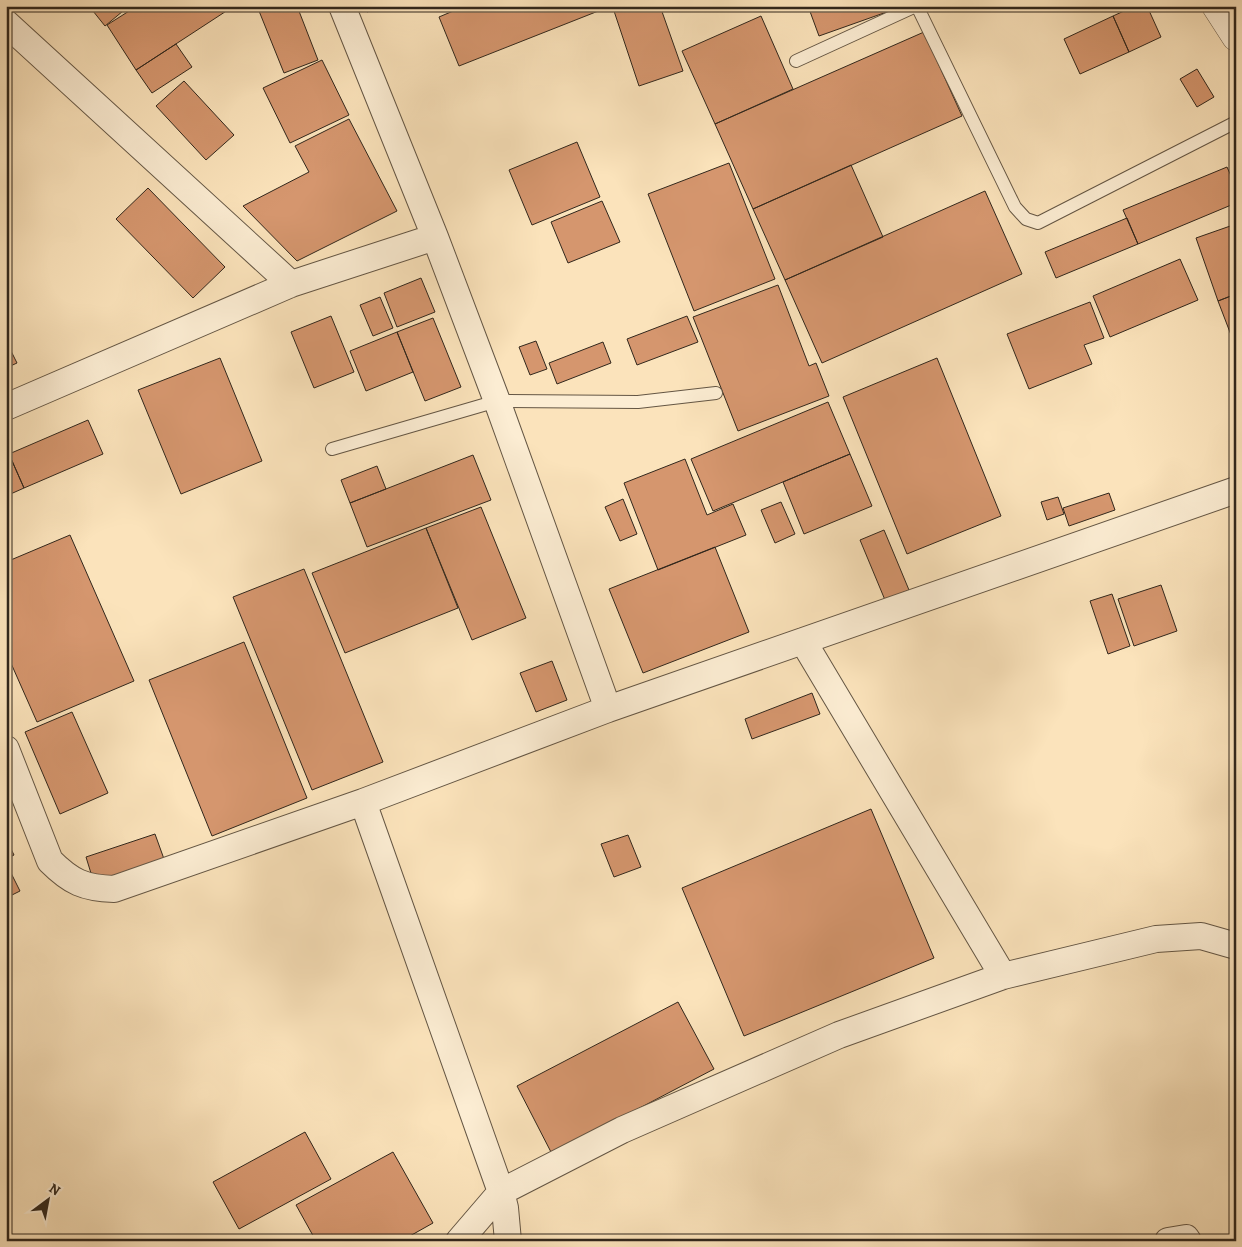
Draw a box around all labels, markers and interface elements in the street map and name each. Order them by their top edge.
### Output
north arrow [22,1174,72,1224]
text: N [45,1179,64,1200]

